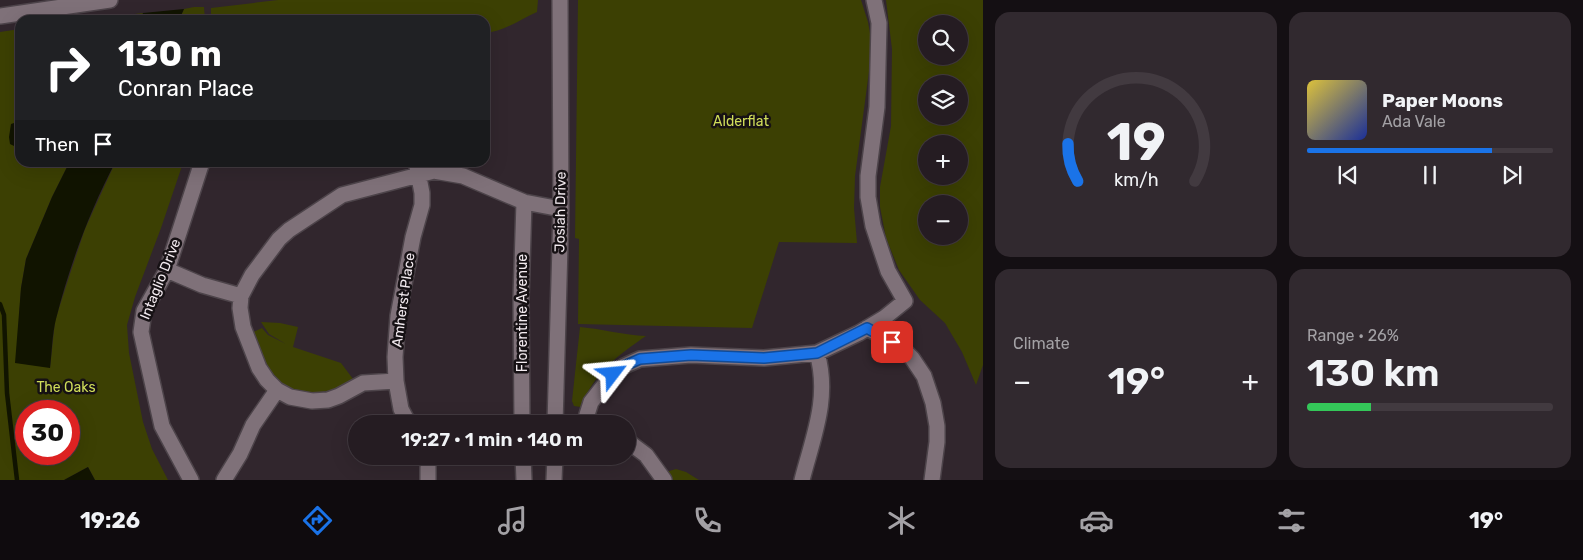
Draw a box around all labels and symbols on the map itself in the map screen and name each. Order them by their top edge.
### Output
park label: Alderflat [713,113,769,130]
street label: Josiah Drive [551,171,570,253]
street label: Intaglio Drive [137,236,184,322]
street label: Amherst Place [388,252,419,348]
street label: Florentine Avenue [514,254,531,372]
pin [871,321,913,363]
position arrow [586,347,638,399]
park label: The Oaks [36,379,96,396]
speed limit sign: 30 [15,400,80,465]

